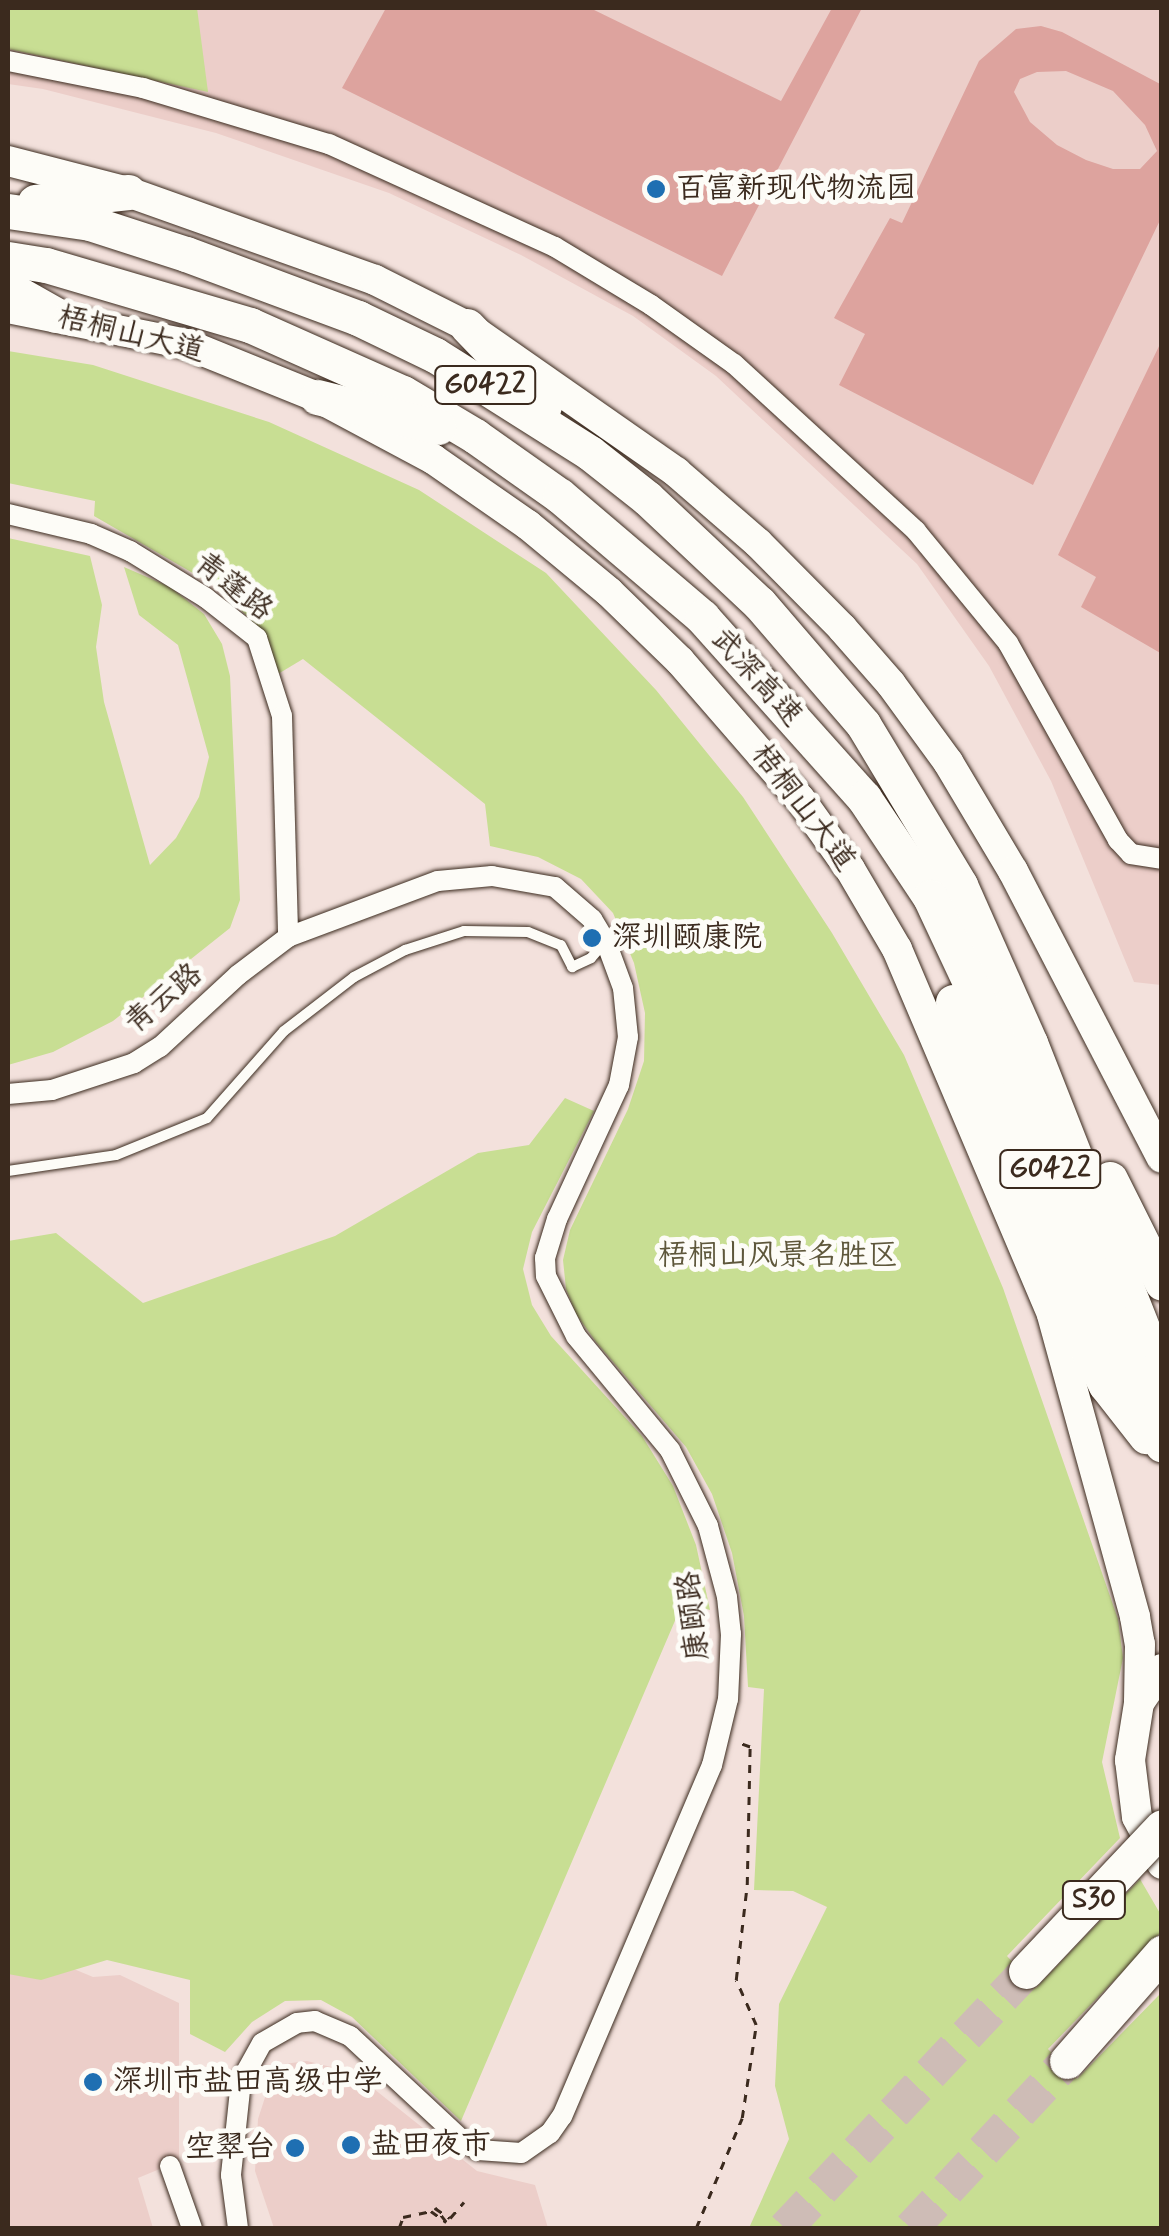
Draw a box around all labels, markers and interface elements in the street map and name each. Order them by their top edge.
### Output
place label: 百富新现代物流园 [676,171,916,207]
marker: 百富新现代物流园 [645,178,667,200]
street label: 梧桐山大道 [54,299,208,371]
road number: G0422 [432,362,538,408]
street label: 青蓬路 [186,545,280,629]
street label: 武深高速 [702,621,810,735]
street label: 梧桐山大道 [743,737,863,879]
place label: 深圳颐康院 [612,920,762,956]
marker: 深圳颐康院 [581,927,603,949]
street label: 青云路 [118,956,210,1042]
road number: G0422 [998,1146,1102,1192]
park label: 梧桐山风景名胜区 [658,1238,898,1274]
street label: 康颐路 [671,1569,717,1663]
road number: S30 [1062,1877,1126,1923]
place label: 深圳市盐田高级中学 [113,2064,383,2100]
marker: 深圳市盐田高级中学 [82,2071,104,2093]
place label: 盐田夜市 [371,2127,491,2163]
place label: 空翠台 [185,2130,275,2166]
marker: 盐田夜市 [340,2134,362,2156]
marker: 空翠台 [284,2137,306,2159]

